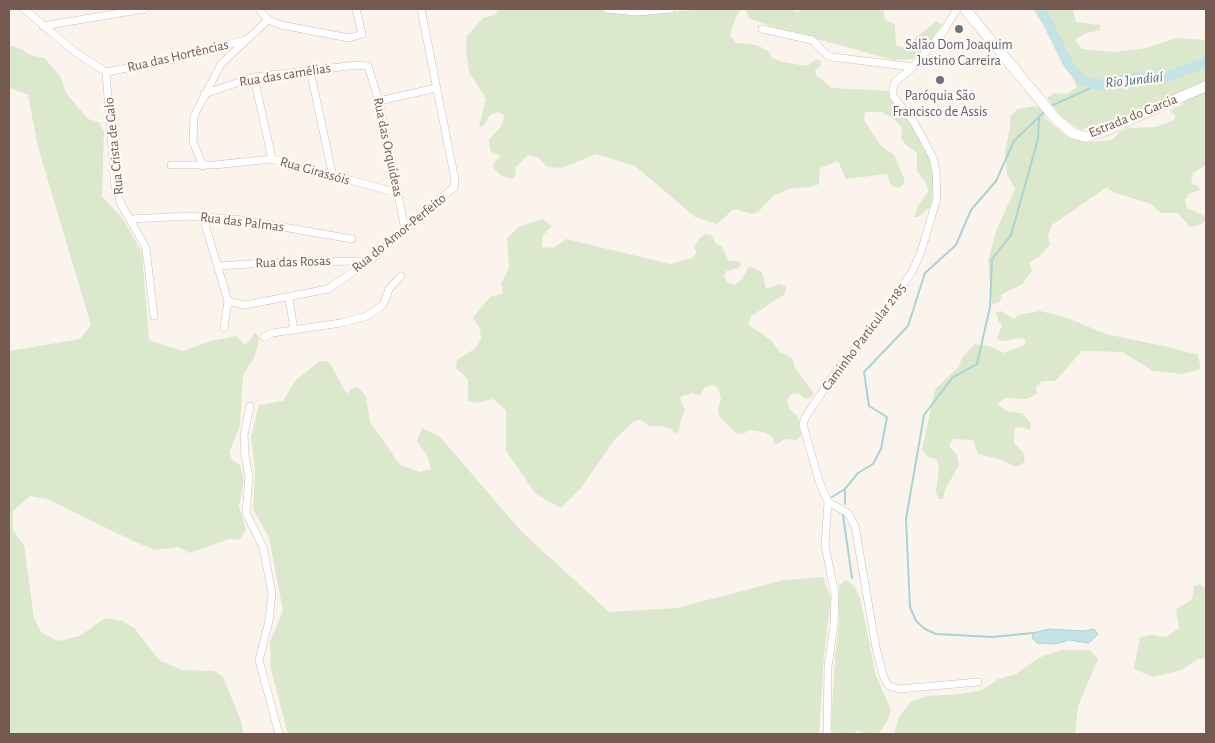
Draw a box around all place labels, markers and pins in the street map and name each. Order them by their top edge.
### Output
marker: Salão Dom Joaquim Justino Carreira [953,23,965,35]
place label: Salão Dom Joaquim Justino Carreira [905,37,1013,70]
marker: Paróquia São Francisco de Assis [934,74,946,86]
place label: Paróquia São Francisco de Assis [892,88,988,120]

